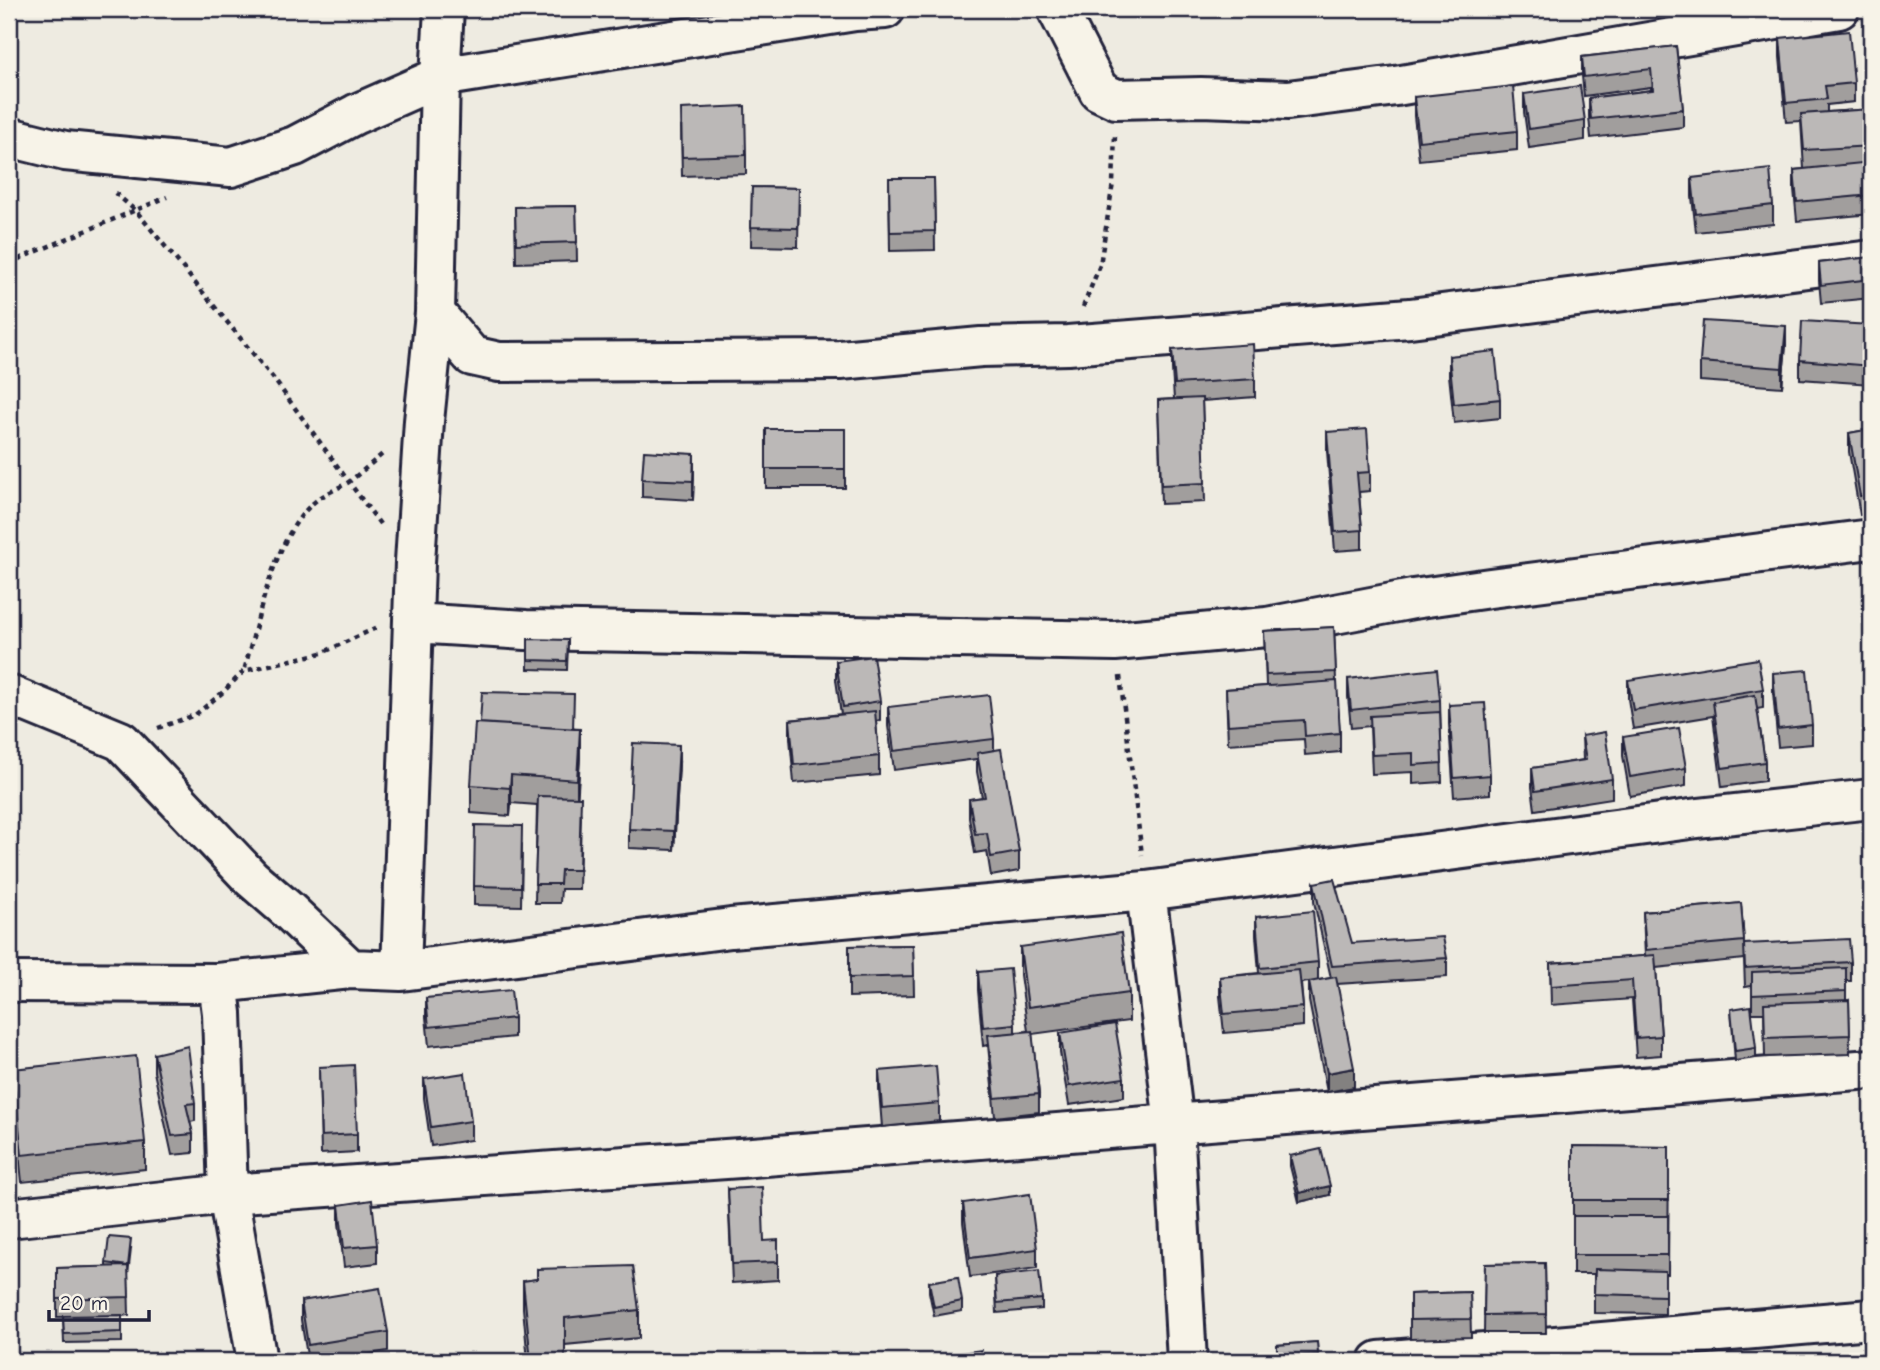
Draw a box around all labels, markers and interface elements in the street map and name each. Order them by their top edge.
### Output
scale bar [49,1279,149,1323]
text: 20 m [60,1291,108,1315]

